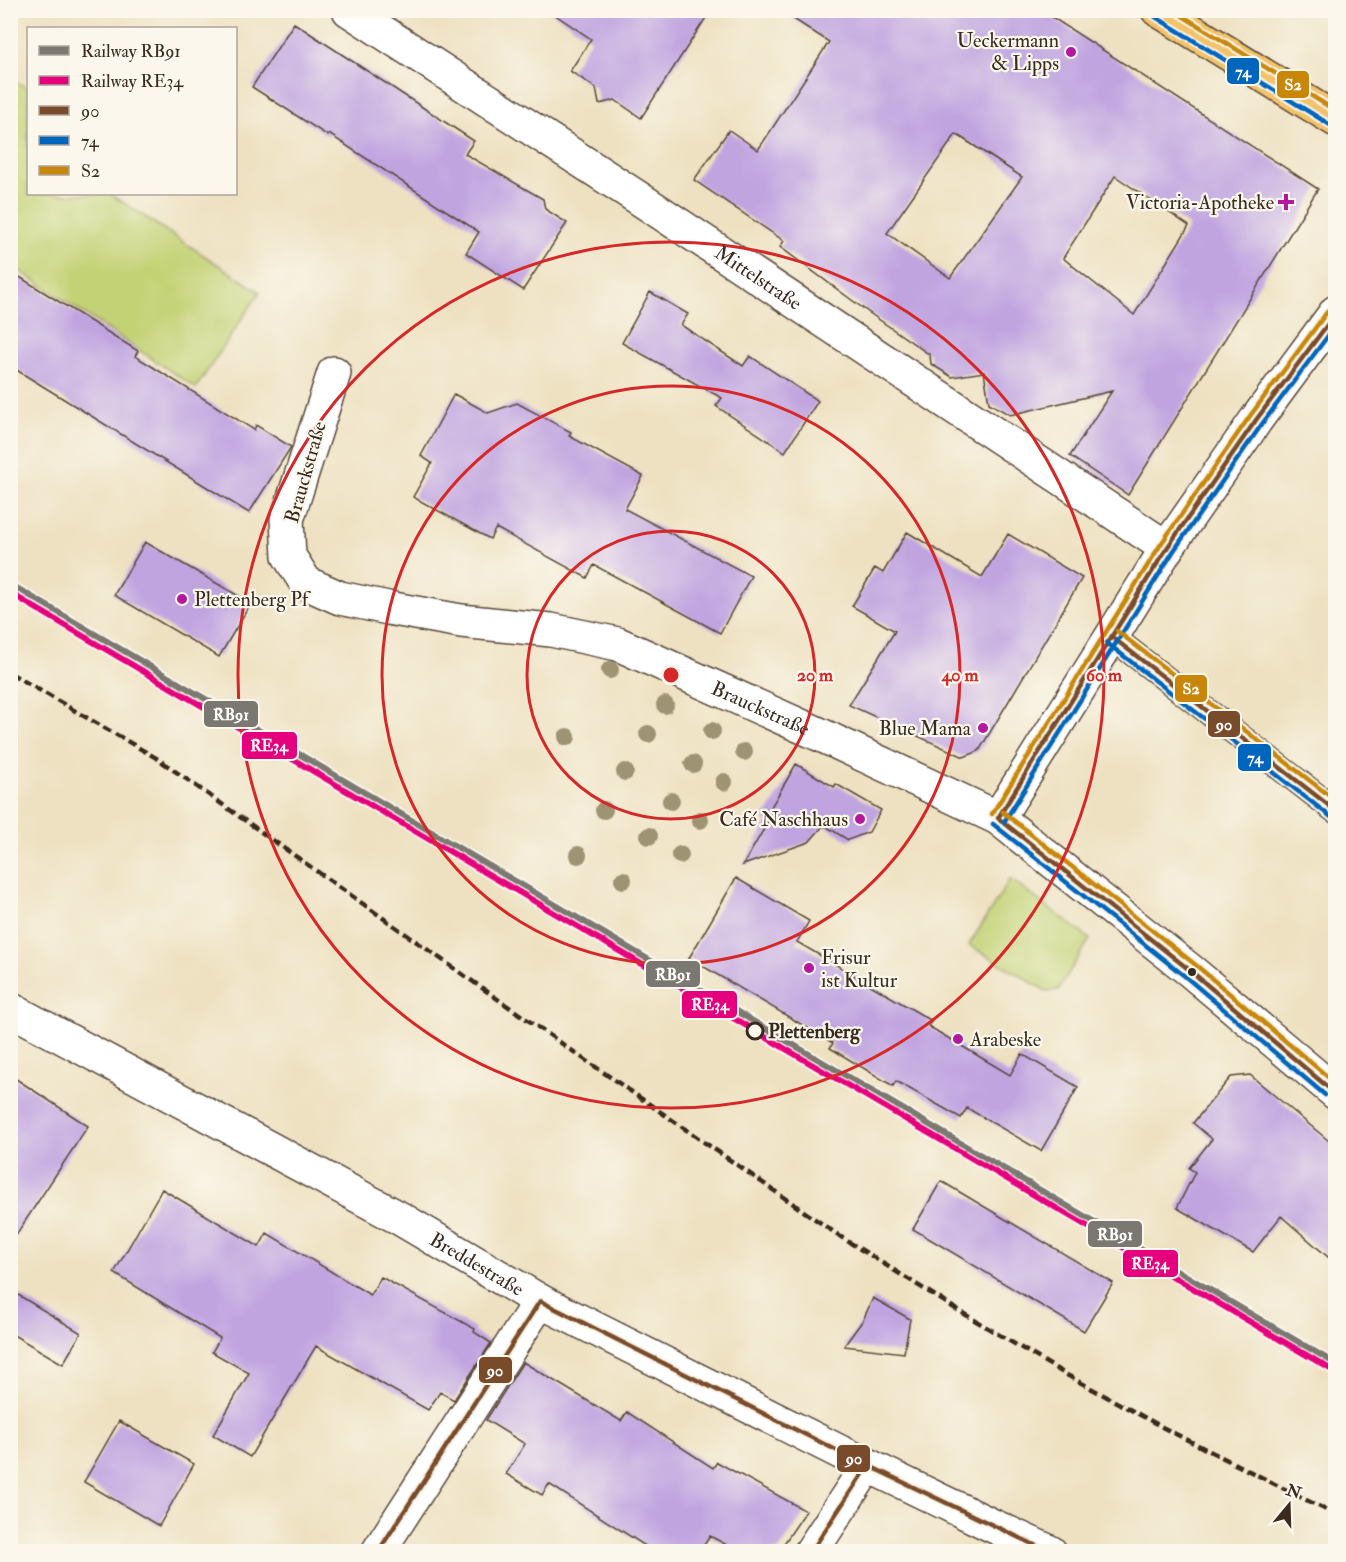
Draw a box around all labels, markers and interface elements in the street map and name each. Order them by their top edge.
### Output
legend [27,27,237,195]
place label: Ueckermann & Lipps [957,28,1059,77]
text: Railway RB91 [81,40,181,63]
marker: Ueckermann & Lipps [1064,45,1078,59]
line badge: 74 [1226,57,1260,85]
text: 74 [1235,62,1252,82]
text: Railway RE34 [81,70,184,93]
line badge: S2 [1276,70,1310,99]
text: S2 [1284,75,1302,95]
text: 90 [79,100,99,123]
text: 74 [81,130,100,153]
text: S2 [81,160,100,183]
place label: Victoria-Apotheke [1126,190,1274,216]
marker: Victoria-Apotheke [1279,195,1293,209]
street label: Mittelstraße [710,240,806,316]
street label: Brauckstraße [279,418,332,526]
place label: Plettenberg Pf [194,587,312,612]
marker: Plettenberg Pf [175,592,189,606]
text: 20 m [797,664,834,687]
text: 40 m [941,664,979,687]
text: 60 m [1086,664,1123,687]
centre of rings [661,665,681,685]
line badge: S2 [1174,674,1208,703]
street label: Brauckstraße [708,676,813,741]
text: S2 [1182,679,1200,699]
line badge: RB91 [203,700,259,728]
text: RB91 [213,705,249,725]
line badge: 90 [1207,710,1241,738]
text: 90 [1214,715,1232,735]
place label: Blue Mama [879,716,972,741]
marker: Blue Mama [976,721,990,735]
line badge: RE34 [241,731,298,760]
text: RE34 [250,736,289,756]
line badge: 74 [1237,743,1272,772]
text: 74 [1247,748,1264,768]
place label: Café Naschhaus [719,807,848,832]
marker: Café Naschhaus [853,812,867,826]
place label: Frisur ist Kultur [821,945,898,993]
line badge: RB91 [645,960,701,988]
marker: Frisur ist Kultur [802,961,816,975]
text: RB91 [655,965,691,985]
unlabelled marker [1186,966,1198,978]
line badge: RE34 [681,990,738,1019]
text: RE34 [691,995,730,1015]
place label: Plettenberg [768,1019,861,1045]
marker: Plettenberg [746,1022,764,1040]
place label: Arabeske [969,1027,1041,1052]
marker: Arabeske [951,1032,965,1046]
line badge: RB91 [1087,1220,1143,1248]
text: RB91 [1097,1225,1133,1245]
street label: Breddestraße [425,1227,528,1302]
line badge: RE34 [1122,1249,1179,1278]
text: RE34 [1131,1254,1170,1274]
line badge: 90 [478,1356,513,1384]
text: 90 [485,1361,503,1381]
line badge: 90 [836,1444,871,1473]
text: 90 [844,1449,862,1469]
north arrow [1259,1475,1319,1535]
text: N [1283,1480,1304,1504]

